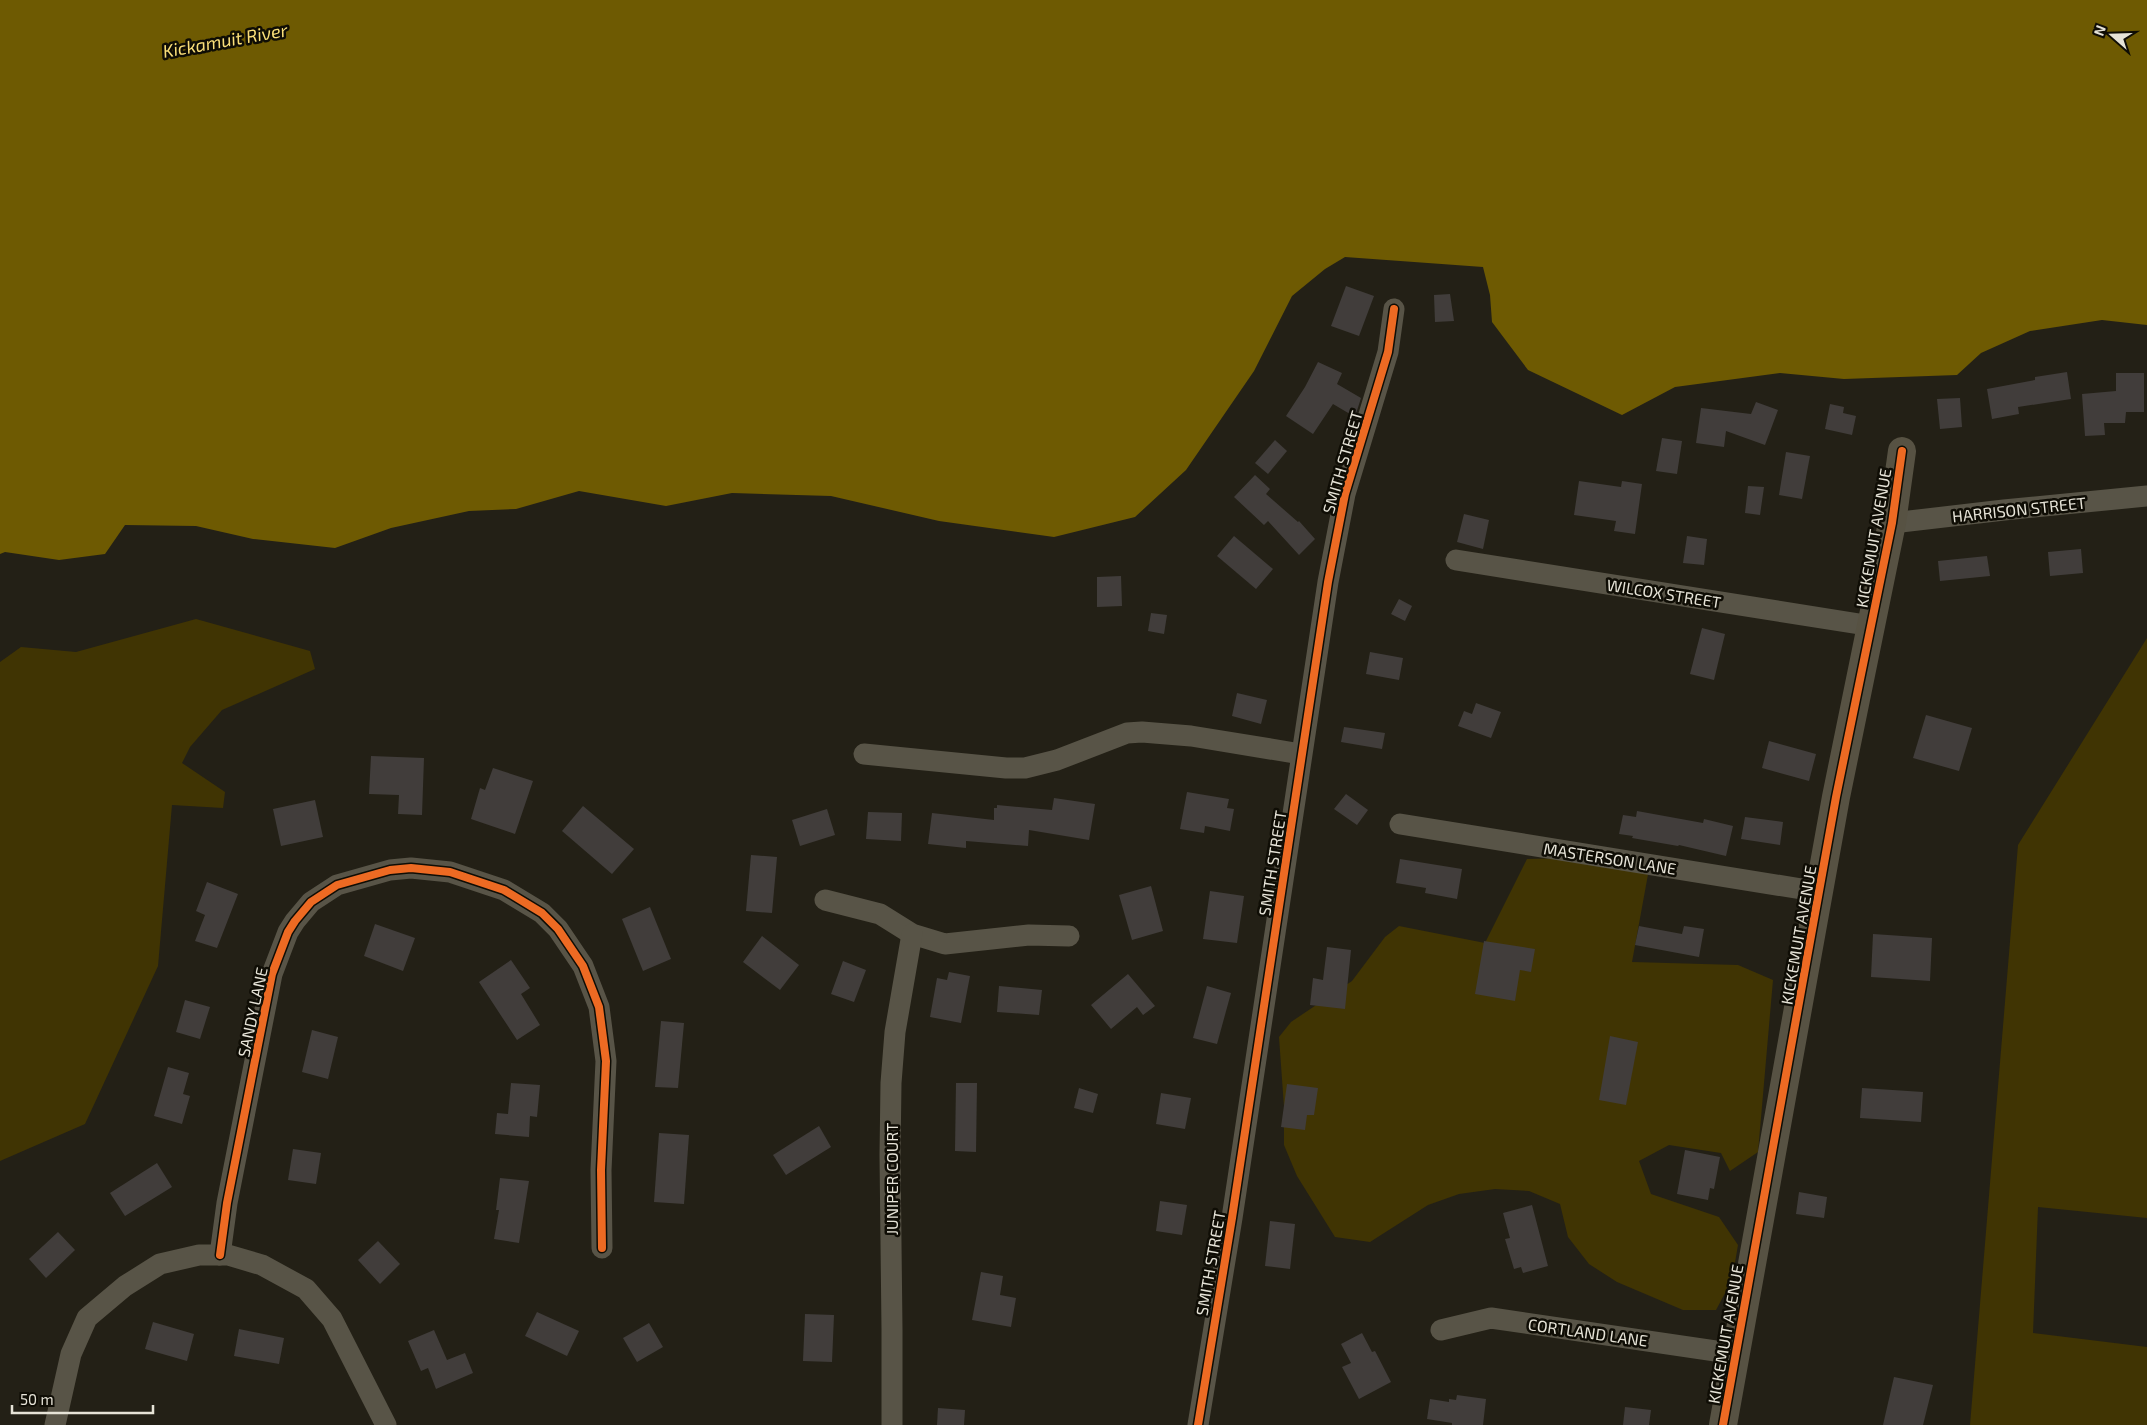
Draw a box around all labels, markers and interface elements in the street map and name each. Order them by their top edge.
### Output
north arrow [2087,10,2137,60]
water label: Kickamuit River [161,18,290,62]
text: N [2090,23,2109,38]
street label: SMITH STREET [1318,408,1366,516]
street label: KICKEMUIT AVENUE [1851,467,1895,609]
street label: HARRISON STREET [1951,493,2087,525]
street label: WILCOX STREET [1606,575,1722,611]
street label: SMITH STREET [1254,809,1290,917]
street label: MASTERSON LANE [1542,838,1678,878]
street label: KICKEMUIT AVENUE [1776,864,1820,1006]
street label: SANDY LANE [233,965,271,1059]
street label: JUNIPER COURT [882,1123,901,1235]
street label: SMITH STREET [1191,1209,1229,1317]
street label: KICKEMUIT AVENUE [1703,1263,1747,1405]
street label: CORTLAND LANE [1527,1314,1649,1350]
scale bar [12,1382,154,1414]
text: 50 m [20,1390,54,1408]

